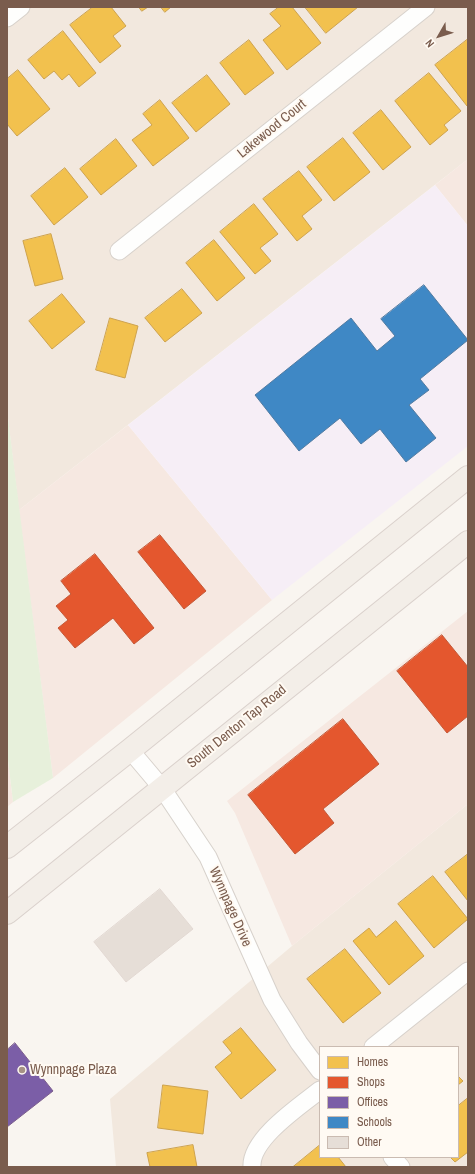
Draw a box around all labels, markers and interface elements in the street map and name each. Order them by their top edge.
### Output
north arrow [419,16,459,56]
text: N [422,37,437,50]
street label: Lakewood Court [234,96,310,162]
street label: South Denton Tap Road [184,682,290,772]
street label: Wynnpage Drive [205,865,255,949]
legend [319,1046,459,1158]
text: Homes [357,1054,388,1070]
place label: Wynnpage Plaza [30,1062,117,1078]
marker: Wynnpage Plaza [17,1065,27,1075]
text: Shops [357,1074,385,1090]
text: Offices [357,1094,388,1110]
text: Schools [357,1114,392,1130]
text: Other [357,1134,382,1150]

